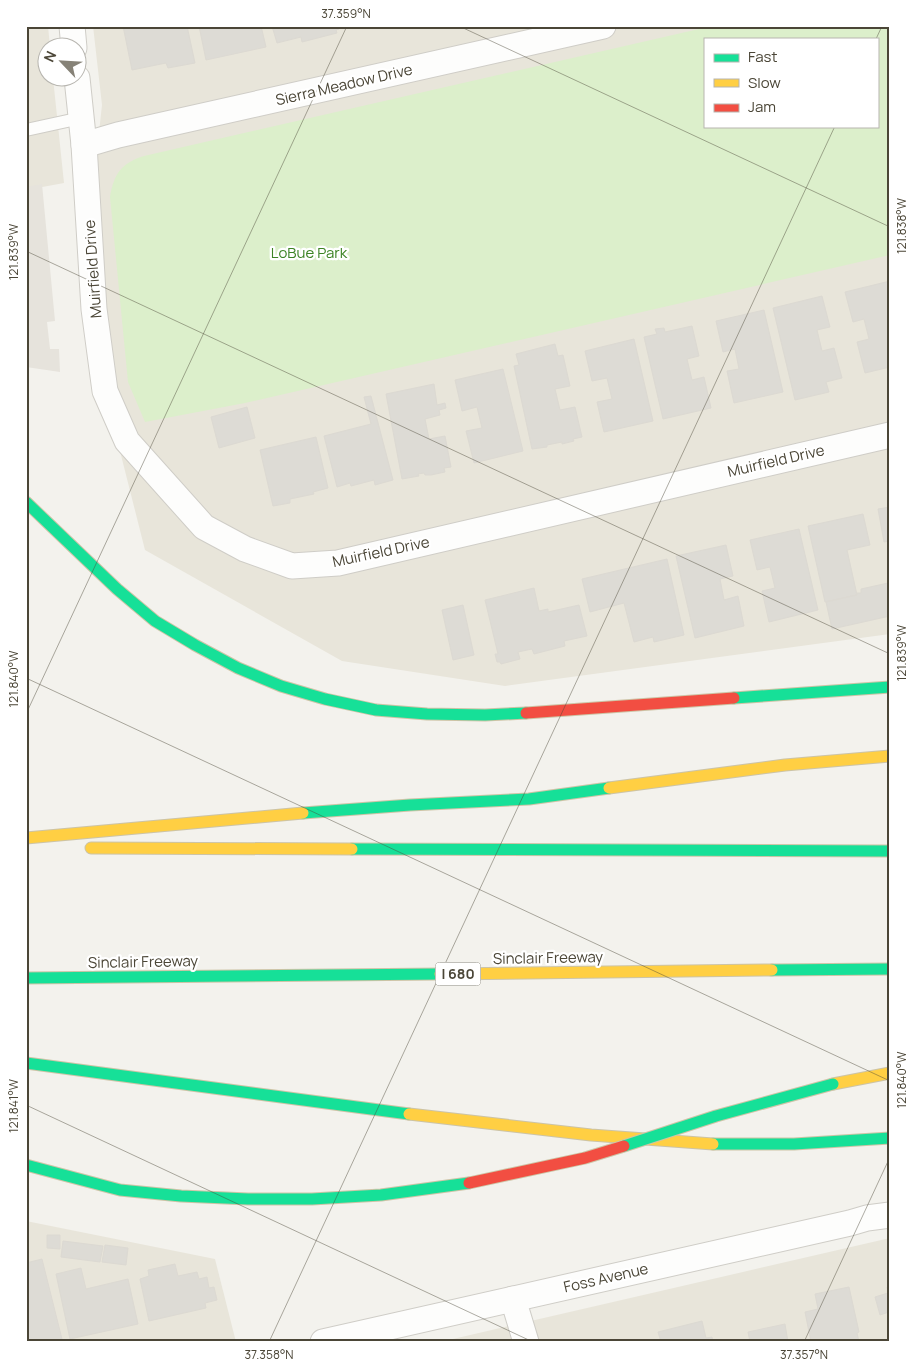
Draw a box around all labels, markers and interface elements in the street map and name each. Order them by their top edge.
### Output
text: 37.359°N [321,5,371,22]
north arrow [38,38,88,88]
legend [704,38,878,128]
text: Fast [748,46,777,67]
text: N [39,48,61,65]
street label: Sierra Meadow Drive [273,58,415,110]
text: Slow [748,72,781,93]
text: Jam [748,96,776,117]
text: 121.838°W [893,197,910,254]
street label: Muirfield Drive [79,219,106,319]
text: 121.839°W [5,223,22,280]
park label: LoBue Park [271,242,348,263]
street label: Muirfield Drive [725,439,827,482]
street label: Muirfield Drive [330,531,432,572]
text: 121.839°W [893,624,910,681]
text: 121.840°W [5,650,22,707]
street label: Sinclair Freeway [493,946,603,969]
street label: Sinclair Freeway [88,950,198,973]
road number: I 680 [436,962,480,986]
text: 121.840°W [893,1051,910,1108]
text: 121.841°W [5,1078,22,1133]
street label: Foss Avenue [562,1258,650,1297]
text: 37.358°N [244,1346,294,1363]
text: 37.357°N [780,1346,828,1363]

